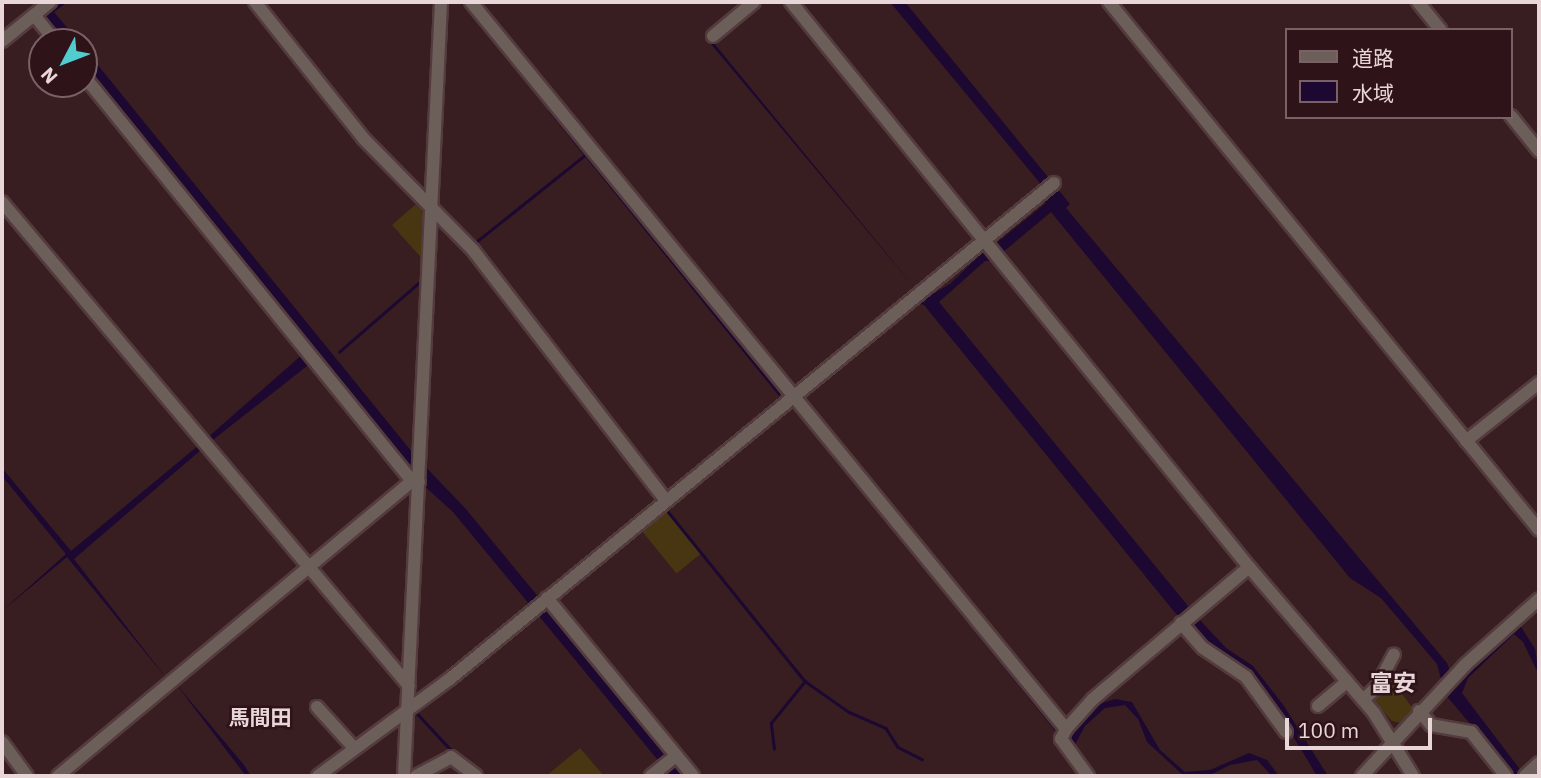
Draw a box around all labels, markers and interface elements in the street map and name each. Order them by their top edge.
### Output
north arrow [28,28,98,98]
legend [1286,28,1513,119]
text: 道路 [1352,44,1394,72]
text: N [35,63,62,89]
text: 水域 [1352,79,1394,107]
district label: 富安 [1370,668,1416,696]
district label: 馬間田 [229,704,291,730]
scale bar [1289,704,1436,748]
text: 100 m [1298,716,1359,744]

